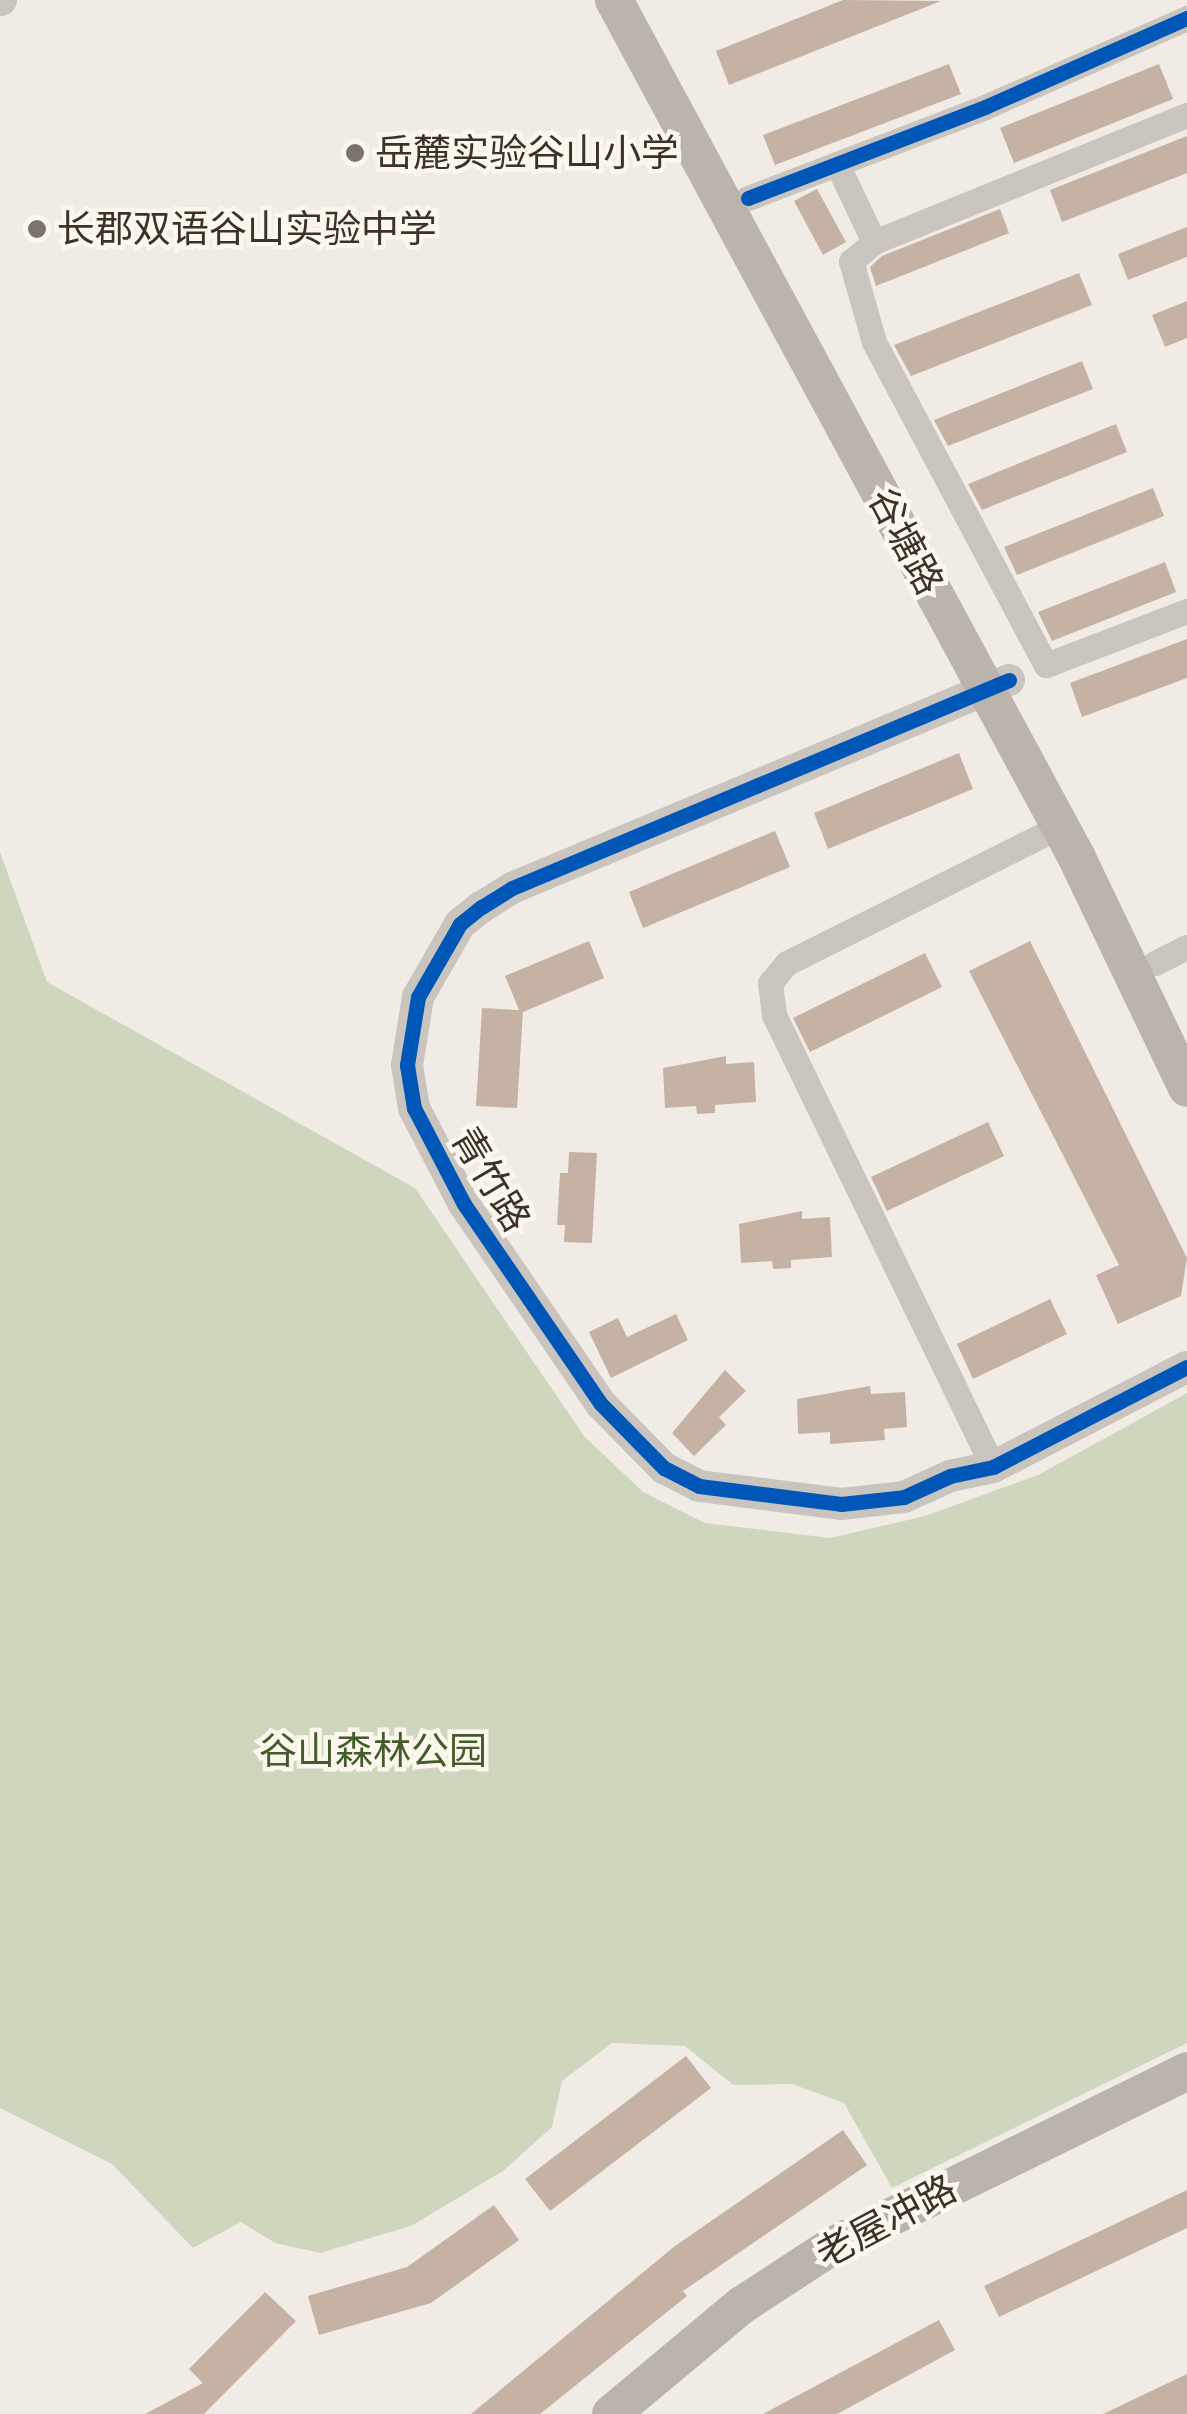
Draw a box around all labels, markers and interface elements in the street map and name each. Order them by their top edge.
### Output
place label: 岳麓实验谷山小学 [375,130,679,176]
marker: 岳麓实验谷山小学 [344,142,366,164]
place label: 长郡双语谷山实验中学 [57,206,437,252]
marker: 长郡双语谷山实验中学 [26,218,48,240]
street label: 谷塘路 [859,480,953,602]
street label: 青竹路 [442,1118,540,1240]
park label: 谷山森林公园 [259,1728,487,1774]
street label: 老屋冲路 [808,2165,964,2277]

